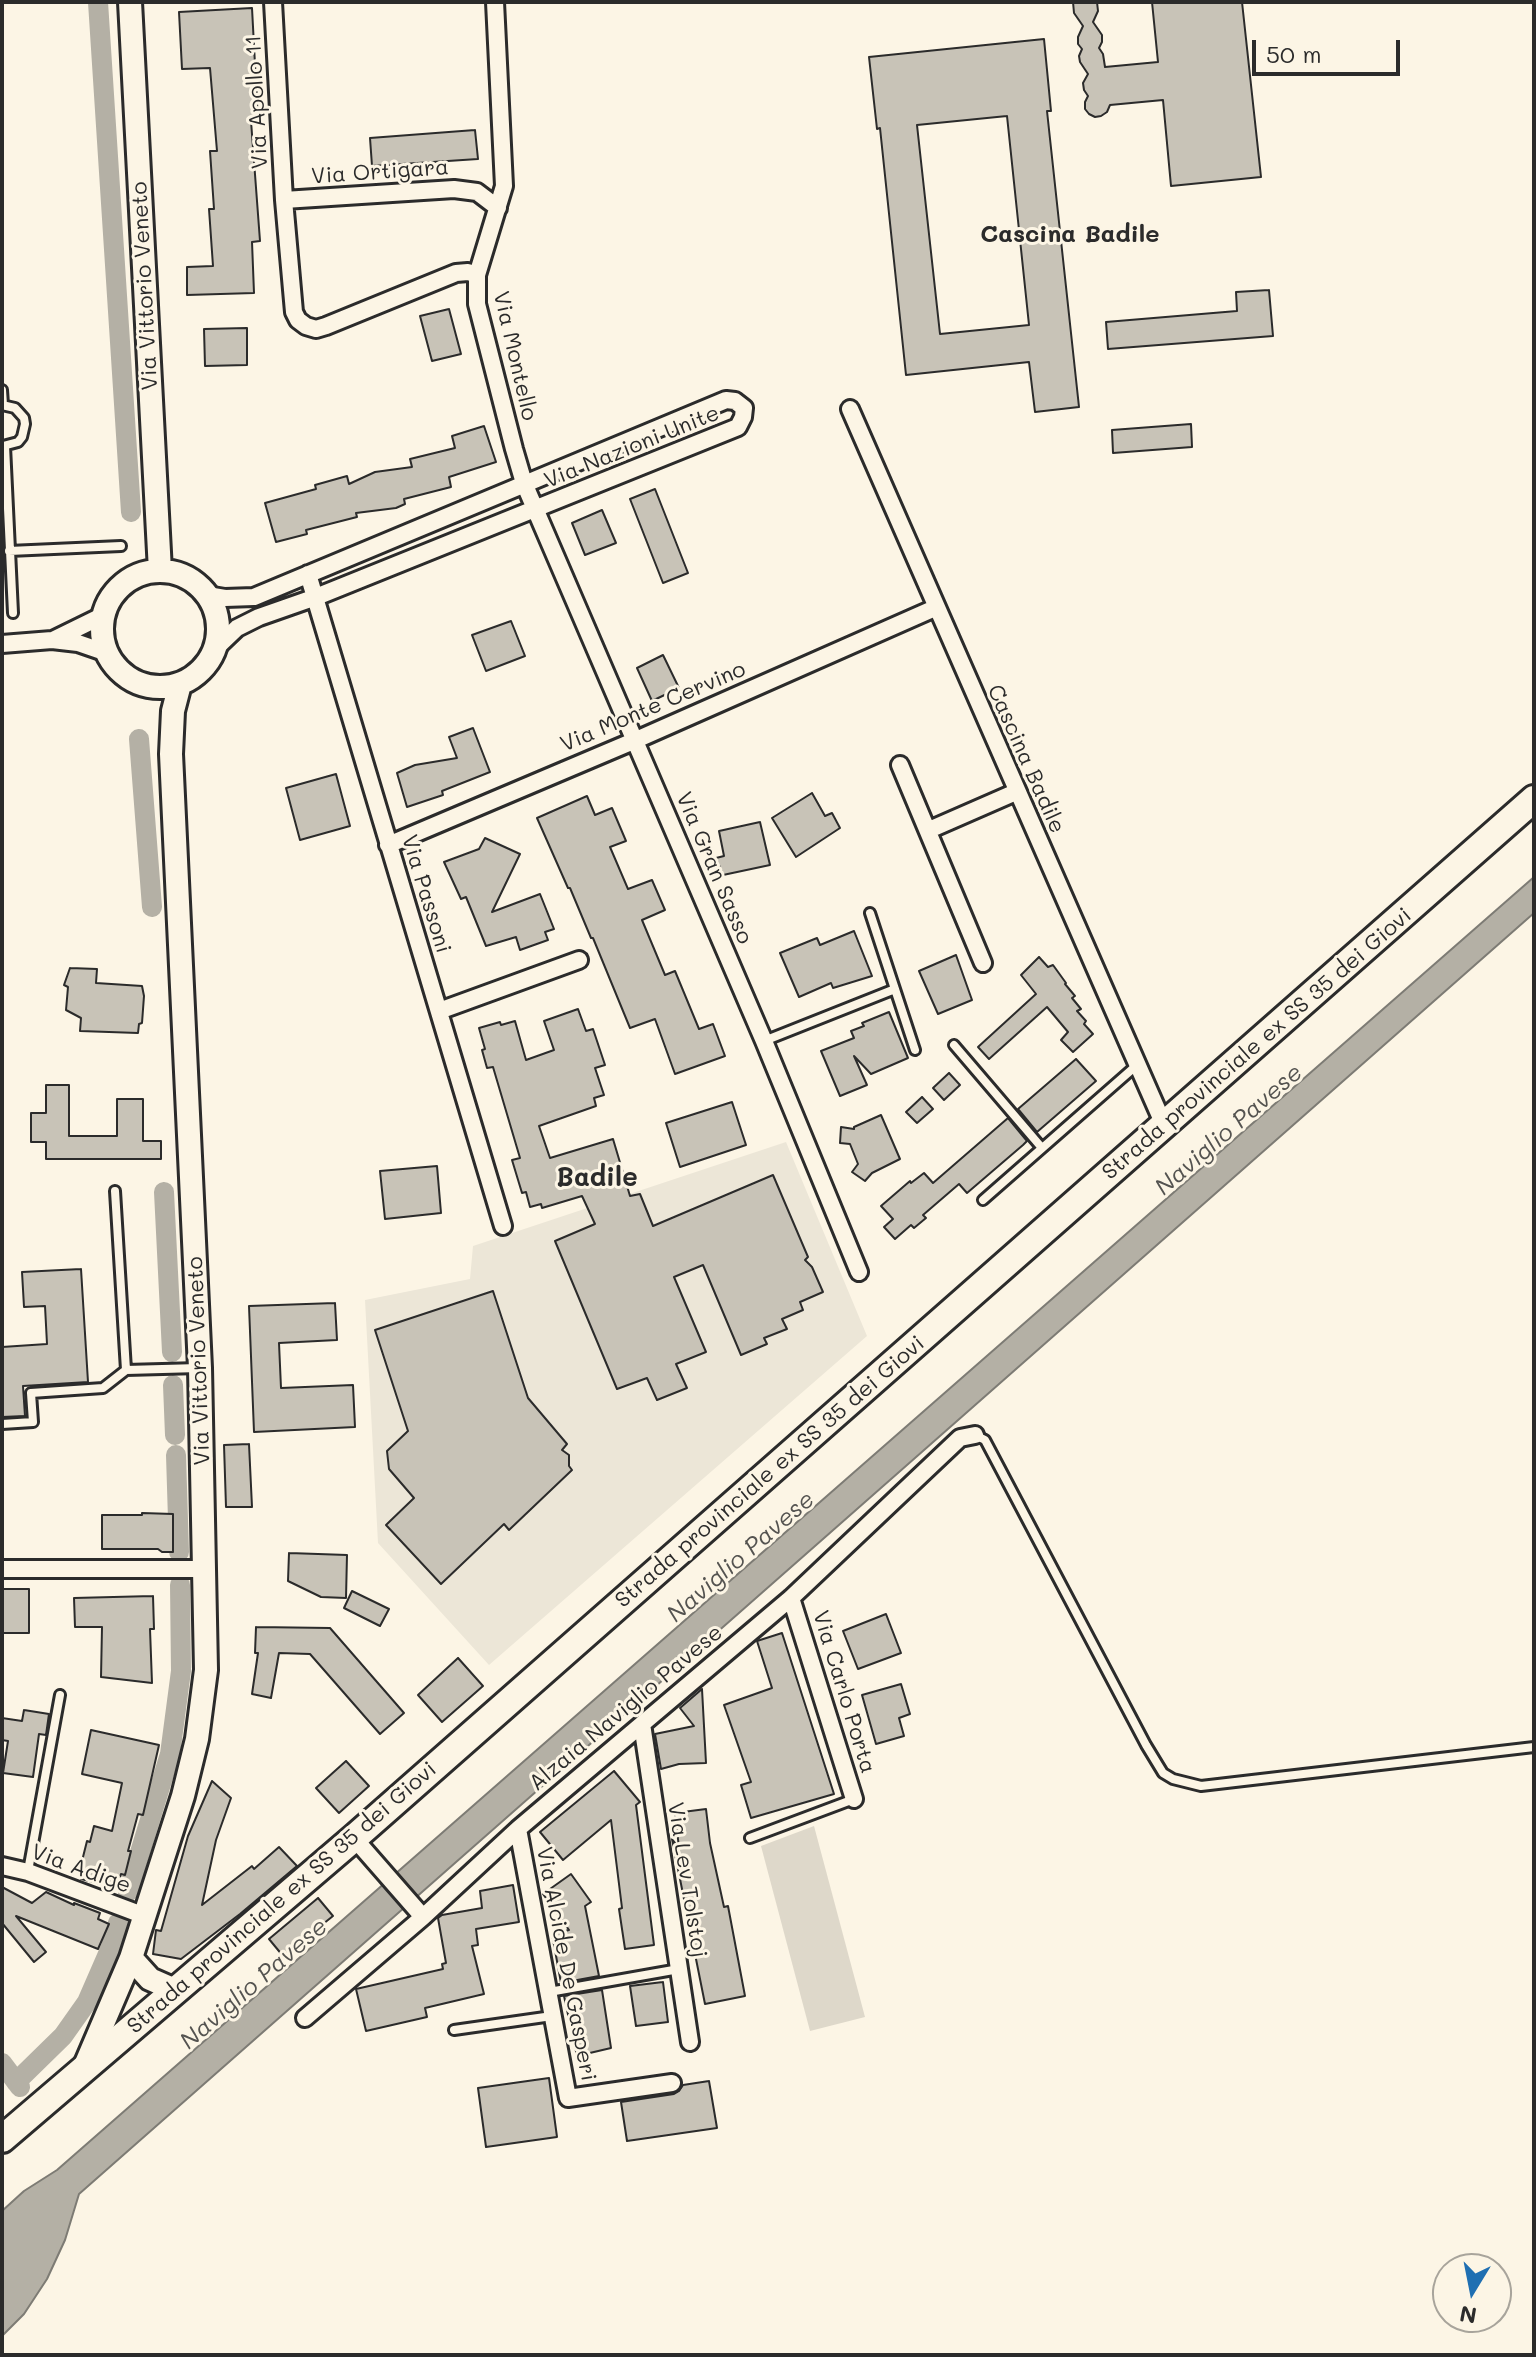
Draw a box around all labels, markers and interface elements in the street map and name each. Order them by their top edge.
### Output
scale bar [1256,24,1404,74]
street label: Via Apollo 11 [240,34,274,170]
text: 50 m [1266,38,1322,69]
street label: Via Ortigara [310,154,450,190]
street label: Via Vittorio Veneto [126,181,164,391]
district label: Cascina Badile [980,221,1160,249]
street label: Via Montello [487,289,543,423]
street label: Via Nazioni Unite [541,400,723,494]
street label: Via Monte Cervino [556,656,750,758]
street label: Cascina Badile [981,681,1071,837]
street label: Via Gran Sasso [670,788,758,948]
street label: Via Passoni [396,832,456,956]
street label: Strada provinciale ex SS 35 dei Giovi [1097,902,1417,1186]
water label: Naviglio Pavese [1150,1058,1308,1202]
district label: Badile [556,1162,638,1194]
street label: Via Vittorio Veneto [182,1256,216,1466]
street label: Strada provinciale ex SS 35 dei Giovi [610,1330,930,1614]
water label: Naviglio Pavese [662,1485,820,1629]
street label: Via Carlo Porta [807,1608,881,1776]
street label: Alzaia Naviglio Pavese [524,1619,728,1797]
street label: Strada provinciale ex SS 35 dei Giovi [122,1756,442,2040]
street label: Via Lev Tolstoj [662,1800,712,1960]
street label: Via Adige [28,1839,134,1899]
street label: Via Alcide De Gasperi [530,1845,602,2083]
water label: Naviglio Pavese [175,1912,333,2056]
north arrow [1432,2253,1512,2333]
text: N [1457,2299,1479,2331]

